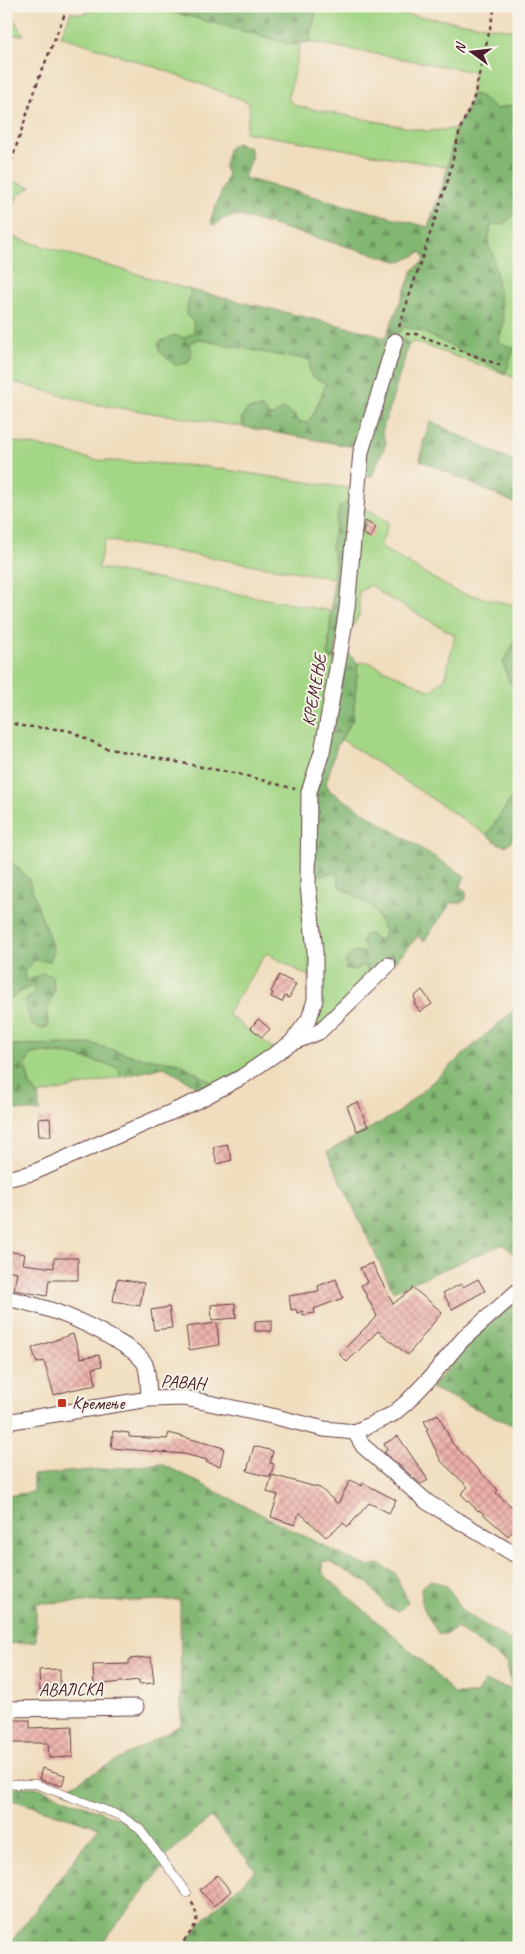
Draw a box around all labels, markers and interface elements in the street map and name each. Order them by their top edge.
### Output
north arrow [448,28,498,78]
text: N [451,40,470,55]
street label: КРЕМЕЊЕ [297,650,332,728]
street label: РАВАН [160,1369,209,1395]
place label: Кремење [72,1392,126,1414]
marker: Кремење [56,1397,68,1409]
street label: АВАЛСКА [39,1677,104,1701]

